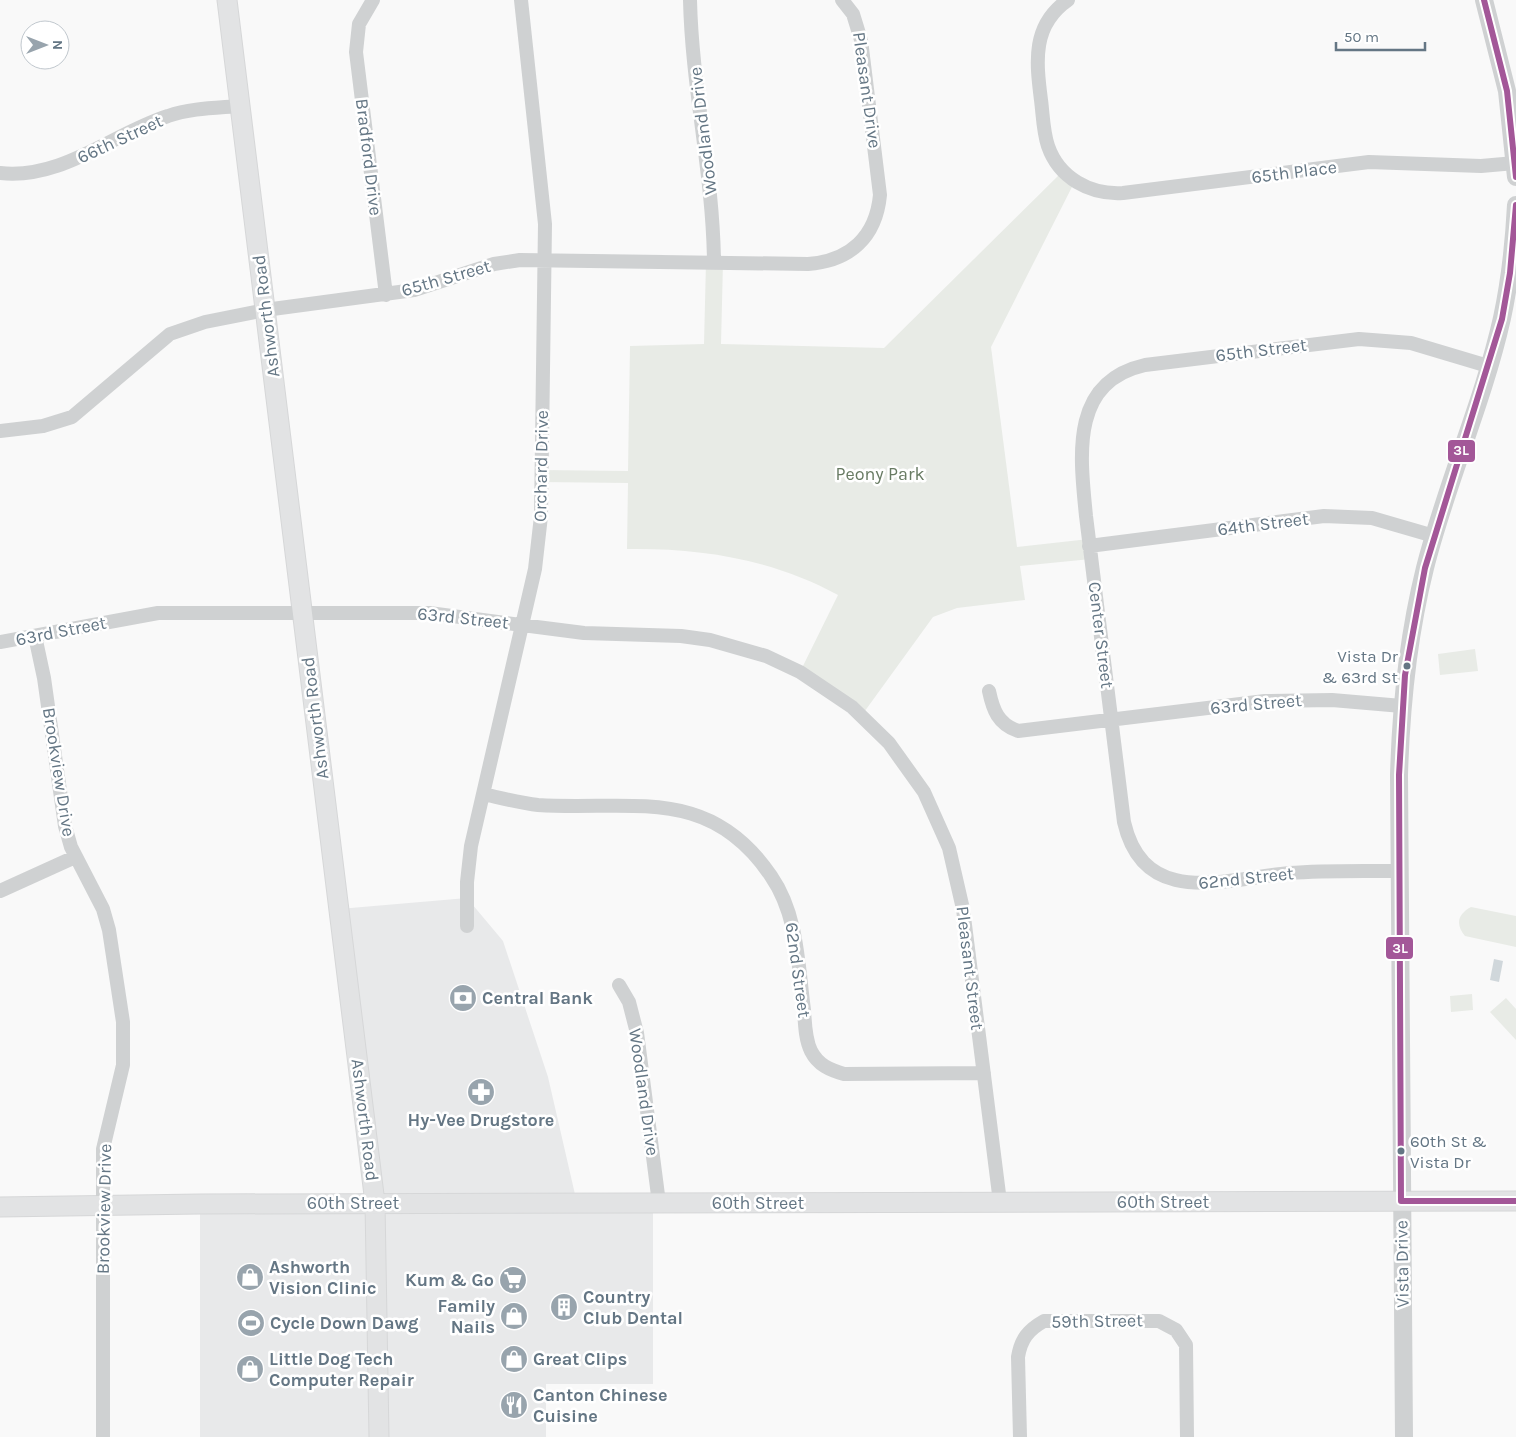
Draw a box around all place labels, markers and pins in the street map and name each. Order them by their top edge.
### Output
place label: Vista Dr & 63rd St [1322,646,1399,687]
marker: Vista Dr & 63rd St [1402,661,1412,671]
bank icon: Central Bank [448,983,478,1013]
place label: Central Bank [482,987,593,1009]
pharmacy icon: Hy-Vee Drugstore [466,1077,496,1107]
place label: Hy-Vee Drugstore [408,1109,554,1131]
place label: 60th St & Vista Dr [1410,1131,1487,1172]
marker: 60th St & Vista Dr [1396,1146,1406,1156]
place label: Ashworth Vision Clinic [269,1256,377,1299]
shop icon: Ashworth Vision Clinic [235,1262,265,1292]
supermarket icon: Kum & Go [498,1265,528,1295]
place label: Kum & Go [405,1269,494,1291]
place label: Country Club Dental [583,1286,683,1329]
building icon: Country Club Dental [549,1292,579,1322]
place label: Family Nails [438,1295,495,1338]
shop icon: Family Nails [499,1301,529,1331]
sports icon: Cycle Down Dawg [236,1308,266,1338]
place label: Cycle Down Dawg [270,1312,419,1334]
shop icon: Great Clips [499,1344,529,1374]
place label: Little Dog Tech Computer Repair [269,1348,414,1391]
place label: Great Clips [533,1348,627,1370]
shop icon: Little Dog Tech Computer Repair [235,1354,265,1384]
place label: Canton Chinese Cuisine [533,1384,668,1427]
restaurant icon: Canton Chinese Cuisine [499,1390,529,1420]

